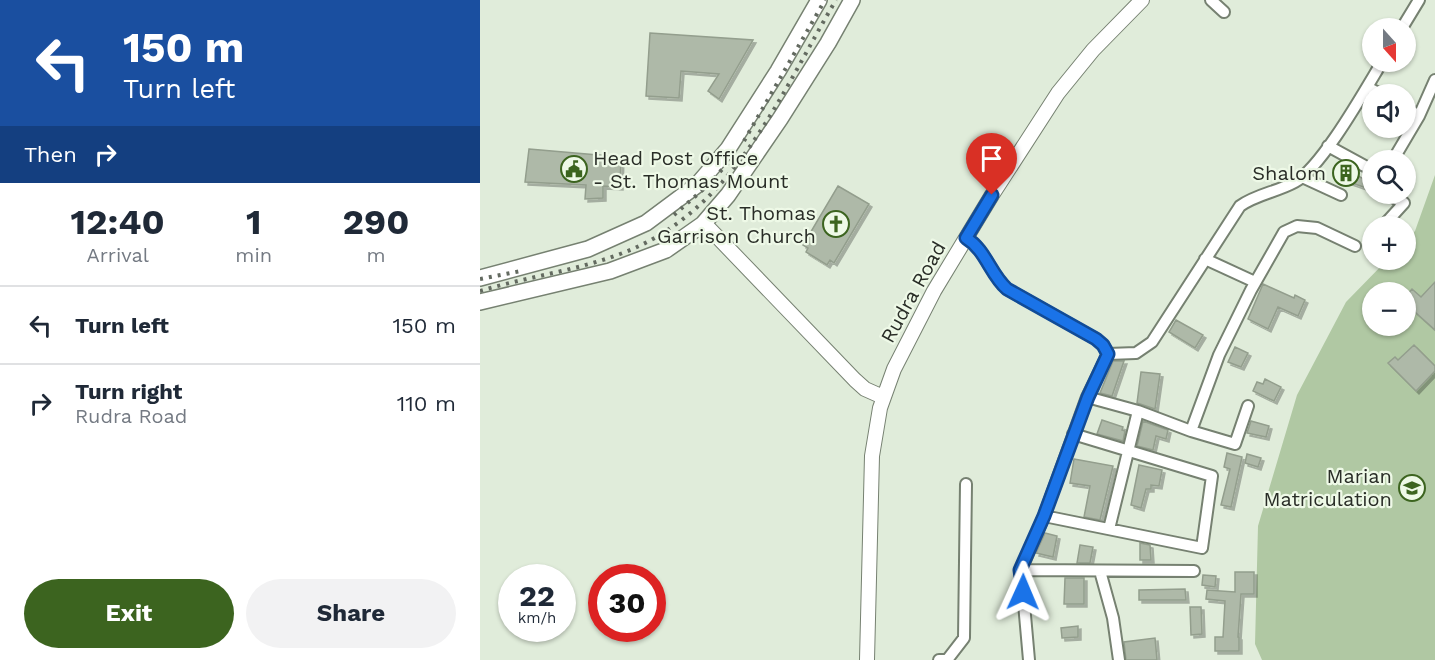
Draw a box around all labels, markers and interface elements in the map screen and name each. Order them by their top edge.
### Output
north arrow [1362,18,1416,72]
map controls [1362,18,1416,336]
text: 150 m [123,23,244,72]
icon: left [24,24,102,102]
text: Turn left [123,73,235,105]
button: sound [1362,84,1416,138]
pin [966,133,1017,195]
icon: right [89,138,122,171]
text: Then [24,142,77,167]
icon: arrive [975,142,1008,175]
place label: Head Post Office - St. Thomas Mount [593,146,789,193]
button: search [1362,150,1416,204]
public building icon: Head Post Office - St. Thomas Mount [559,154,589,184]
building icon: Shalom [1331,158,1361,188]
place label: Shalom [1252,161,1326,185]
text: 12:40 [71,201,165,243]
text: 1 [246,201,261,243]
text: 290 [343,201,409,243]
place label: St. Thomas Garrison Church [657,201,816,248]
church icon: St. Thomas Garrison Church [821,209,851,239]
button: + [1362,216,1416,270]
street label: Rudra Road [875,237,951,347]
text: Arrival [86,243,149,267]
text: min [235,243,272,267]
text: m [366,243,386,267]
button: − [1362,282,1416,336]
icon: left [24,309,57,342]
text: Turn left [75,313,169,338]
text: 150 m [392,313,456,338]
text: Turn right [75,379,182,404]
icon: right [24,387,57,420]
text: 110 m [397,391,456,416]
text: Rudra Road [75,404,187,428]
place label: Marian Matriculation [1264,464,1392,511]
school or university icon: Marian Matriculation [1397,473,1427,503]
position arrow [991,560,1055,624]
speed limit sign: 30 [588,564,666,642]
text: 22 [519,578,555,613]
button: Exit [24,579,234,648]
button: Share [246,579,456,648]
text: km/h [518,609,556,627]

